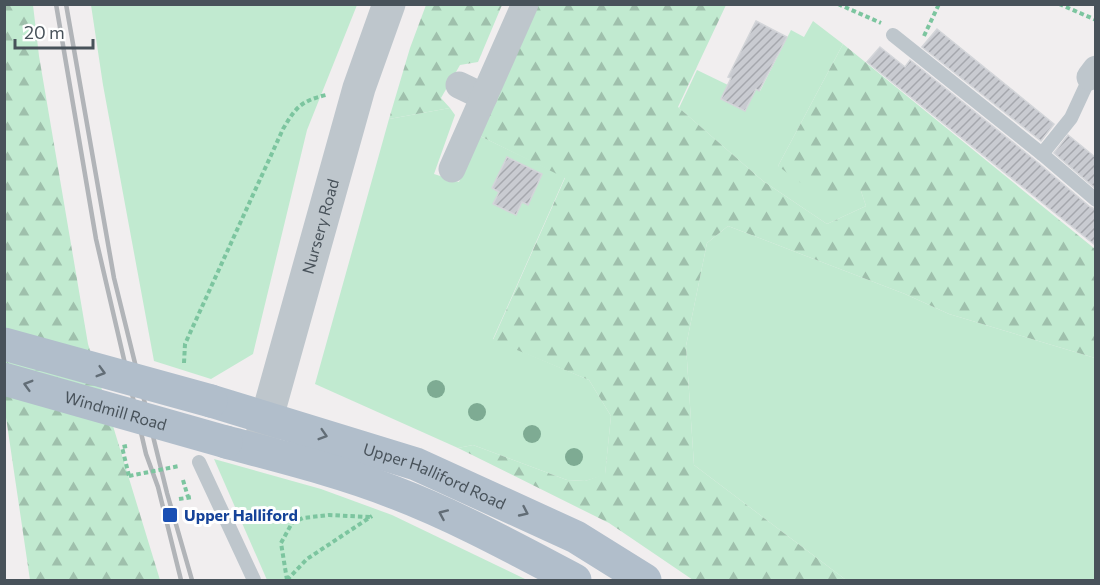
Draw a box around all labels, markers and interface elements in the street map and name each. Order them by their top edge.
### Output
scale bar [15,12,93,50]
text: 20 m [24,21,65,43]
street label: Nursery Road [298,177,342,276]
one-way arrow [96,364,106,377]
one-way arrow [23,380,34,392]
street label: Windmill Road [62,387,169,434]
one-way arrow [317,428,328,440]
street label: Upper Halliford Road [361,438,509,513]
place label: Upper Halliford [184,505,298,524]
one-way arrow [518,505,529,517]
marker: Upper Halliford [161,506,179,524]
one-way arrow [439,510,450,522]

